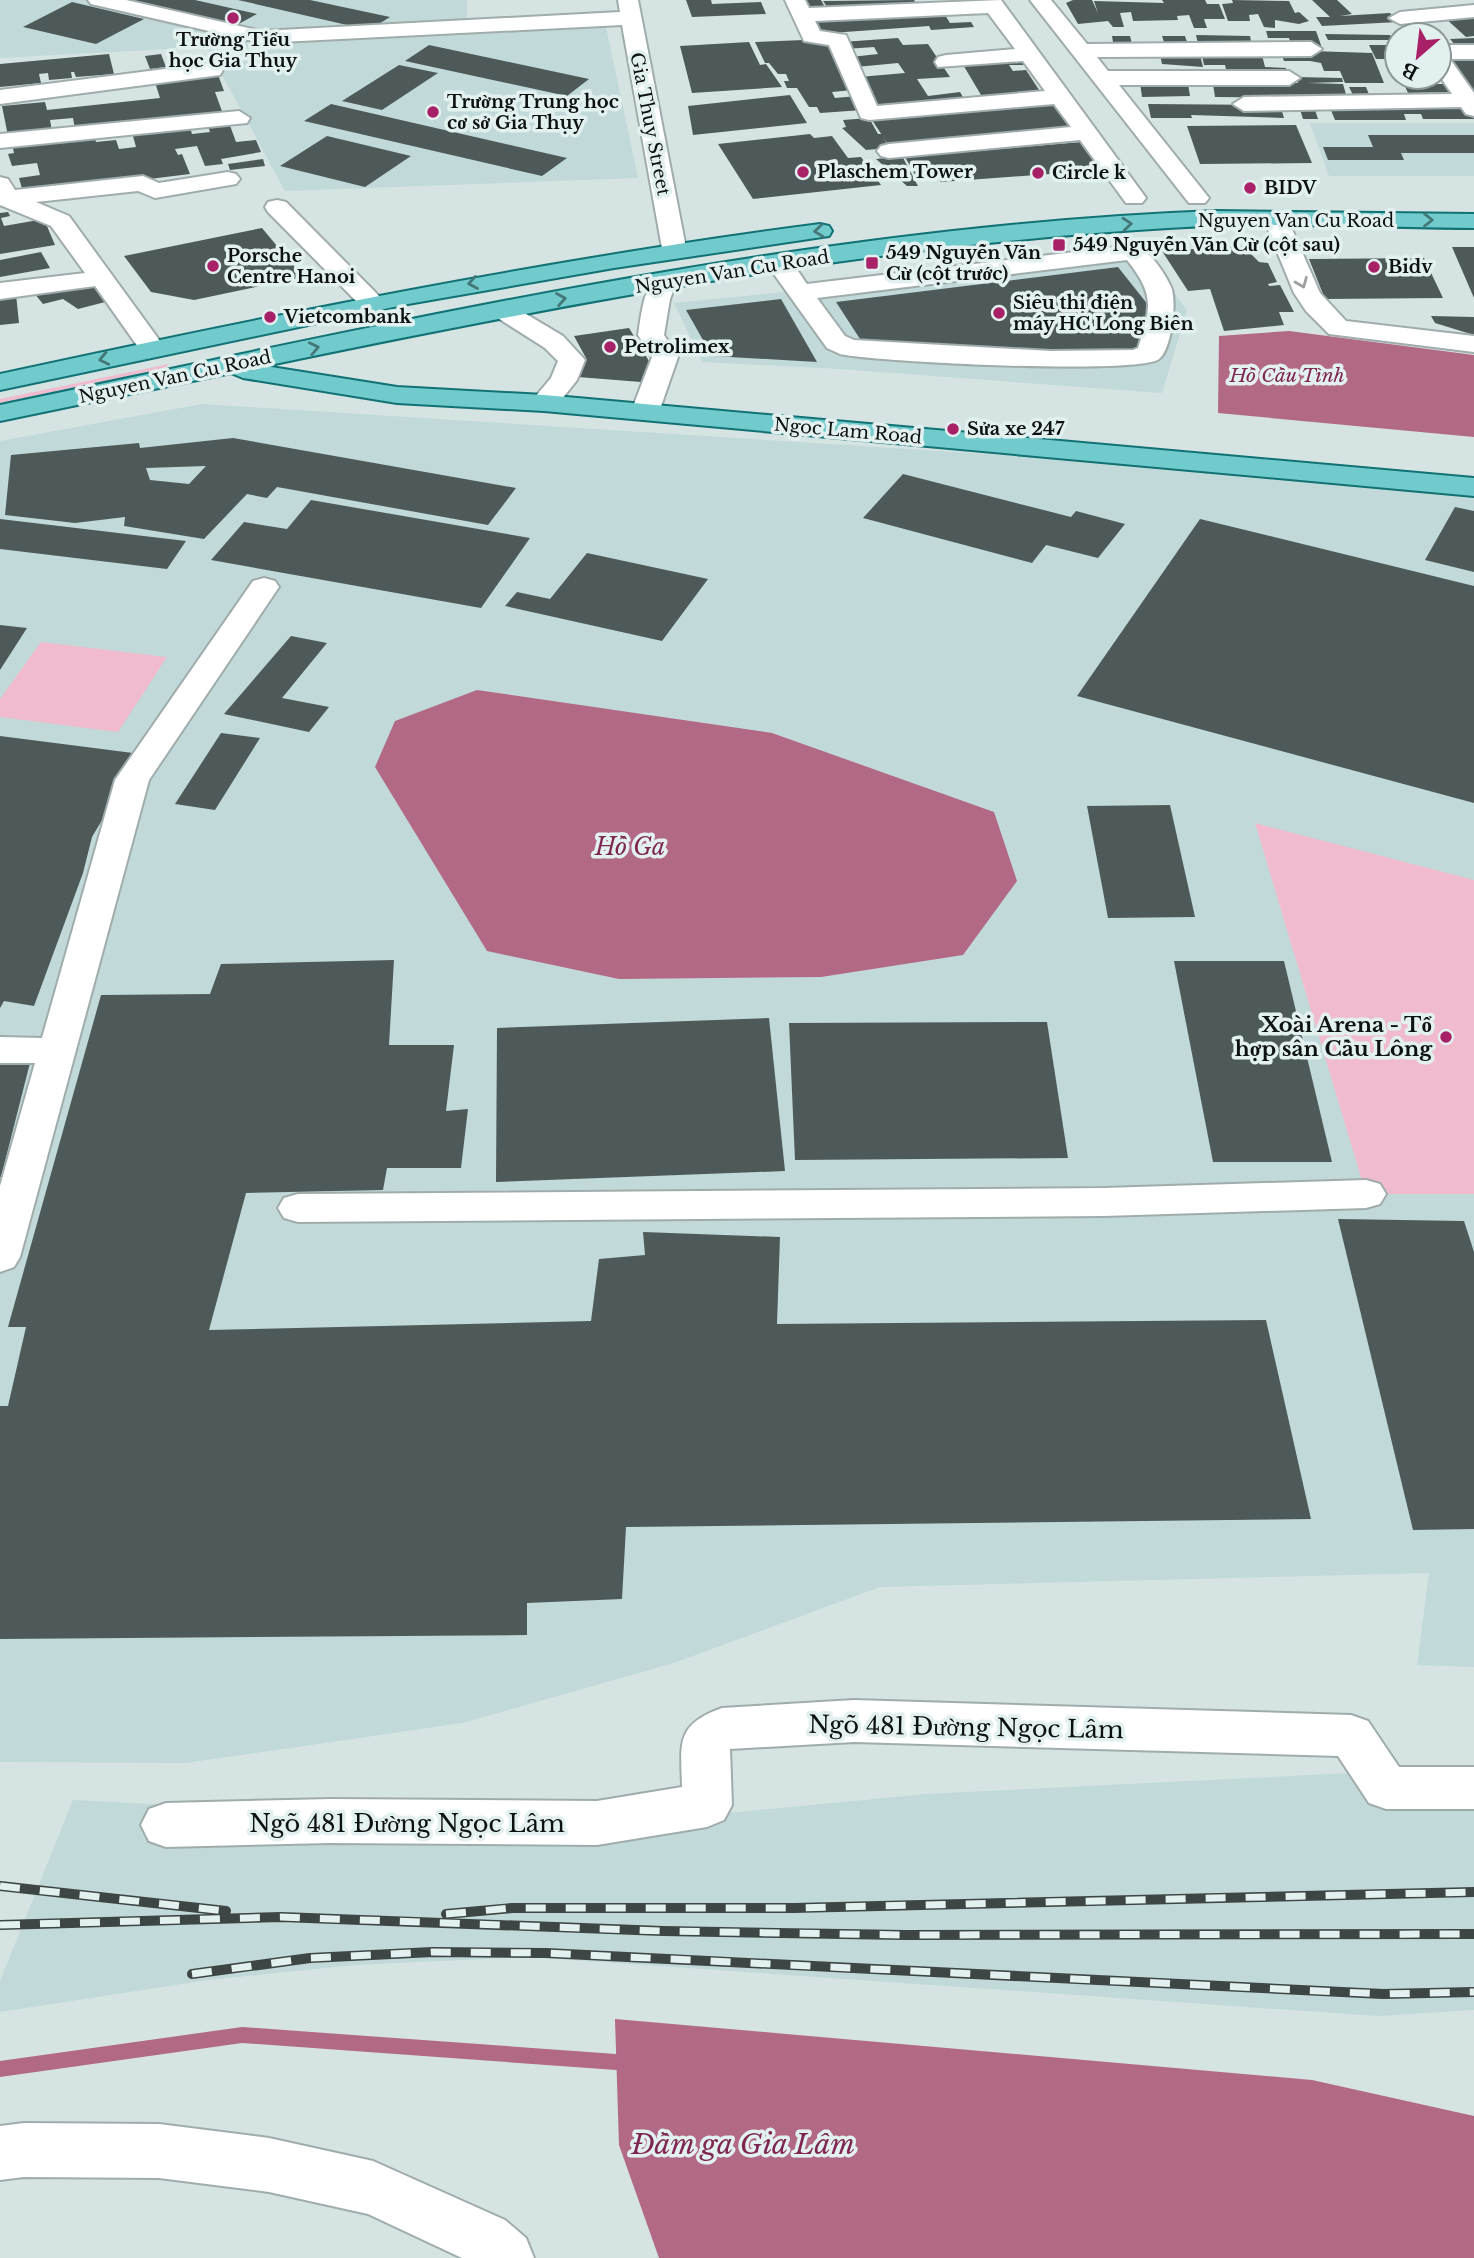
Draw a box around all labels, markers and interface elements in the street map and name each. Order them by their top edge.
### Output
marker: Trường Tiểu học Gia Thụy [225,10,241,26]
north arrow [1383,21,1453,91]
place label: Trường Tiểu học Gia Thụy [169,29,298,72]
street label: Gia Thuy Street [625,51,675,198]
text: B [1398,57,1422,84]
place label: Trường Trung học cơ sở Gia Thụy [447,91,619,134]
marker: Trường Trung học cơ sở Gia Thụy [425,104,441,120]
place label: Plaschem Tower [817,161,973,183]
place label: Circle k [1052,162,1127,184]
marker: Plaschem Tower [795,164,811,180]
marker: Circle k [1030,165,1046,181]
place label: BIDV [1264,177,1317,199]
marker: BIDV [1242,180,1258,196]
street label: Nguyen Van Cu Road [1198,210,1394,232]
one-way arrow [1422,213,1433,228]
one-way arrow [1121,217,1132,232]
one-way arrow [814,223,825,238]
place label: 549 Nguyễn Văn Cừ (cột sau) [1073,234,1340,256]
marker: 549 Nguyễn Văn Cừ (cột sau) [1051,237,1067,253]
place label: 549 Nguyễn Văn Cừ (cột trước) [886,242,1041,285]
place label: Porsche Centre Hanoi [227,245,356,288]
street label: Nguyen Van Cu Road [633,246,831,298]
marker: 549 Nguyễn Văn Cừ (cột trước) [864,255,880,271]
place label: Bidv [1388,256,1433,278]
marker: Porsche Centre Hanoi [205,258,221,274]
marker: Bidv [1366,259,1382,275]
one-way arrow [467,274,479,289]
one-way arrow [1294,276,1308,288]
place label: Siêu thị điện máy HC Long Biên [1013,292,1194,335]
one-way arrow [555,293,567,308]
marker: Siêu thị điện máy HC Long Biên [991,305,1007,321]
place label: Vietcombank [283,306,413,328]
marker: Vietcombank [262,309,278,325]
place label: Petrolimex [624,336,730,358]
marker: Petrolimex [602,339,618,355]
one-way arrow [308,341,320,356]
street label: Nguyen Van Cu Road [77,346,273,408]
one-way arrow [98,350,110,365]
water label: Hồ Cầu Tình [1228,364,1345,387]
street label: Ngoc Lam Road [773,414,923,448]
place label: Sửa xe 247 [967,418,1065,440]
marker: Sửa xe 247 [945,421,961,437]
water label: Hồ Ga [594,833,665,861]
place label: Xoài Arena - Tổ hợp sân Cầu Lông [1235,1012,1433,1062]
marker: Xoài Arena - Tổ hợp sân Cầu Lông [1438,1029,1454,1045]
street label: Ngõ 481 Đường Ngọc Lâm [808,1710,1124,1744]
street label: Ngõ 481 Đường Ngọc Lâm [249,1809,565,1838]
water label: Đầm ga Gia Lâm [630,2127,855,2162]

